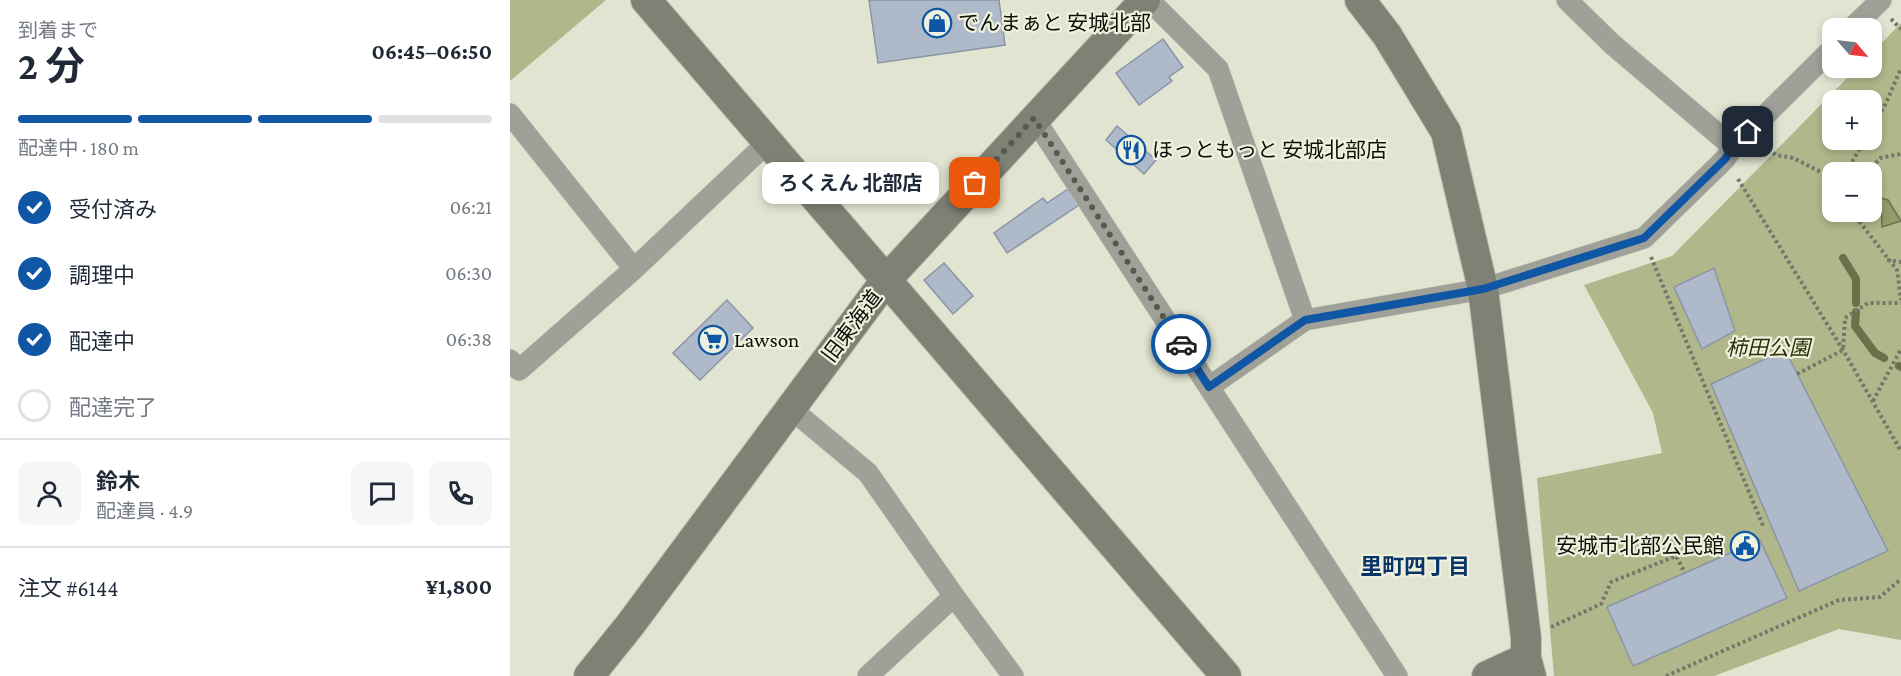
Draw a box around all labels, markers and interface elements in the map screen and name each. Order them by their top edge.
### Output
shop icon: でんまぁと 安城北部 [921,7,953,39]
place label: でんまぁと 安城北部 [958,11,1151,35]
north arrow [1822,18,1882,78]
map controls [1822,18,1882,222]
text: 到着まで [18,19,98,41]
text: 06:45–06:50 [372,39,492,64]
text: 2 分 [18,44,84,87]
button: + [1822,90,1882,150]
pin [1722,106,1773,157]
icon: home [1731,115,1764,148]
restaurant icon: ほっともっと 安城北部店 [1115,134,1147,166]
text: 配達中 · 180 m [18,137,139,159]
place label: ほっともっと 安城北部店 [1152,138,1387,162]
pin [949,157,1000,208]
callout: ろくえん 北部店 [762,162,939,204]
button: − [1822,162,1882,222]
icon: bag [958,166,991,199]
text: ろくえん 北部店 [779,172,922,194]
icon: check [18,191,51,224]
text: 06:21 [450,196,492,218]
text: 受付済み [69,197,157,222]
icon: check [18,257,51,290]
text: 06:30 [445,262,492,284]
text: 調理中 [69,263,135,288]
street label: 旧東海道 [817,285,887,367]
courier [1151,314,1211,374]
icon: check [18,323,51,356]
supermarket icon: Lawson [697,324,729,356]
text: 06:38 [446,328,492,350]
place label: Lawson [734,328,799,352]
icon: car [1165,328,1198,361]
text: 配達中 [69,329,135,354]
park label: 柿田公園 [1726,336,1813,360]
text: 配達完了 [69,395,157,420]
button: person [18,462,81,525]
button: chat [351,462,414,525]
button: phone [429,462,492,525]
text: 鈴木 [96,469,140,494]
text: 配達員 · 4.9 [96,500,193,522]
public building icon: 安城市北部公民館 [1729,530,1761,562]
place label: 安城市北部公民館 [1556,534,1724,558]
district label: 里町四丁目 [1360,554,1470,579]
text: ¥1,800 [426,574,492,599]
text: 注文 #6144 [18,576,118,601]

